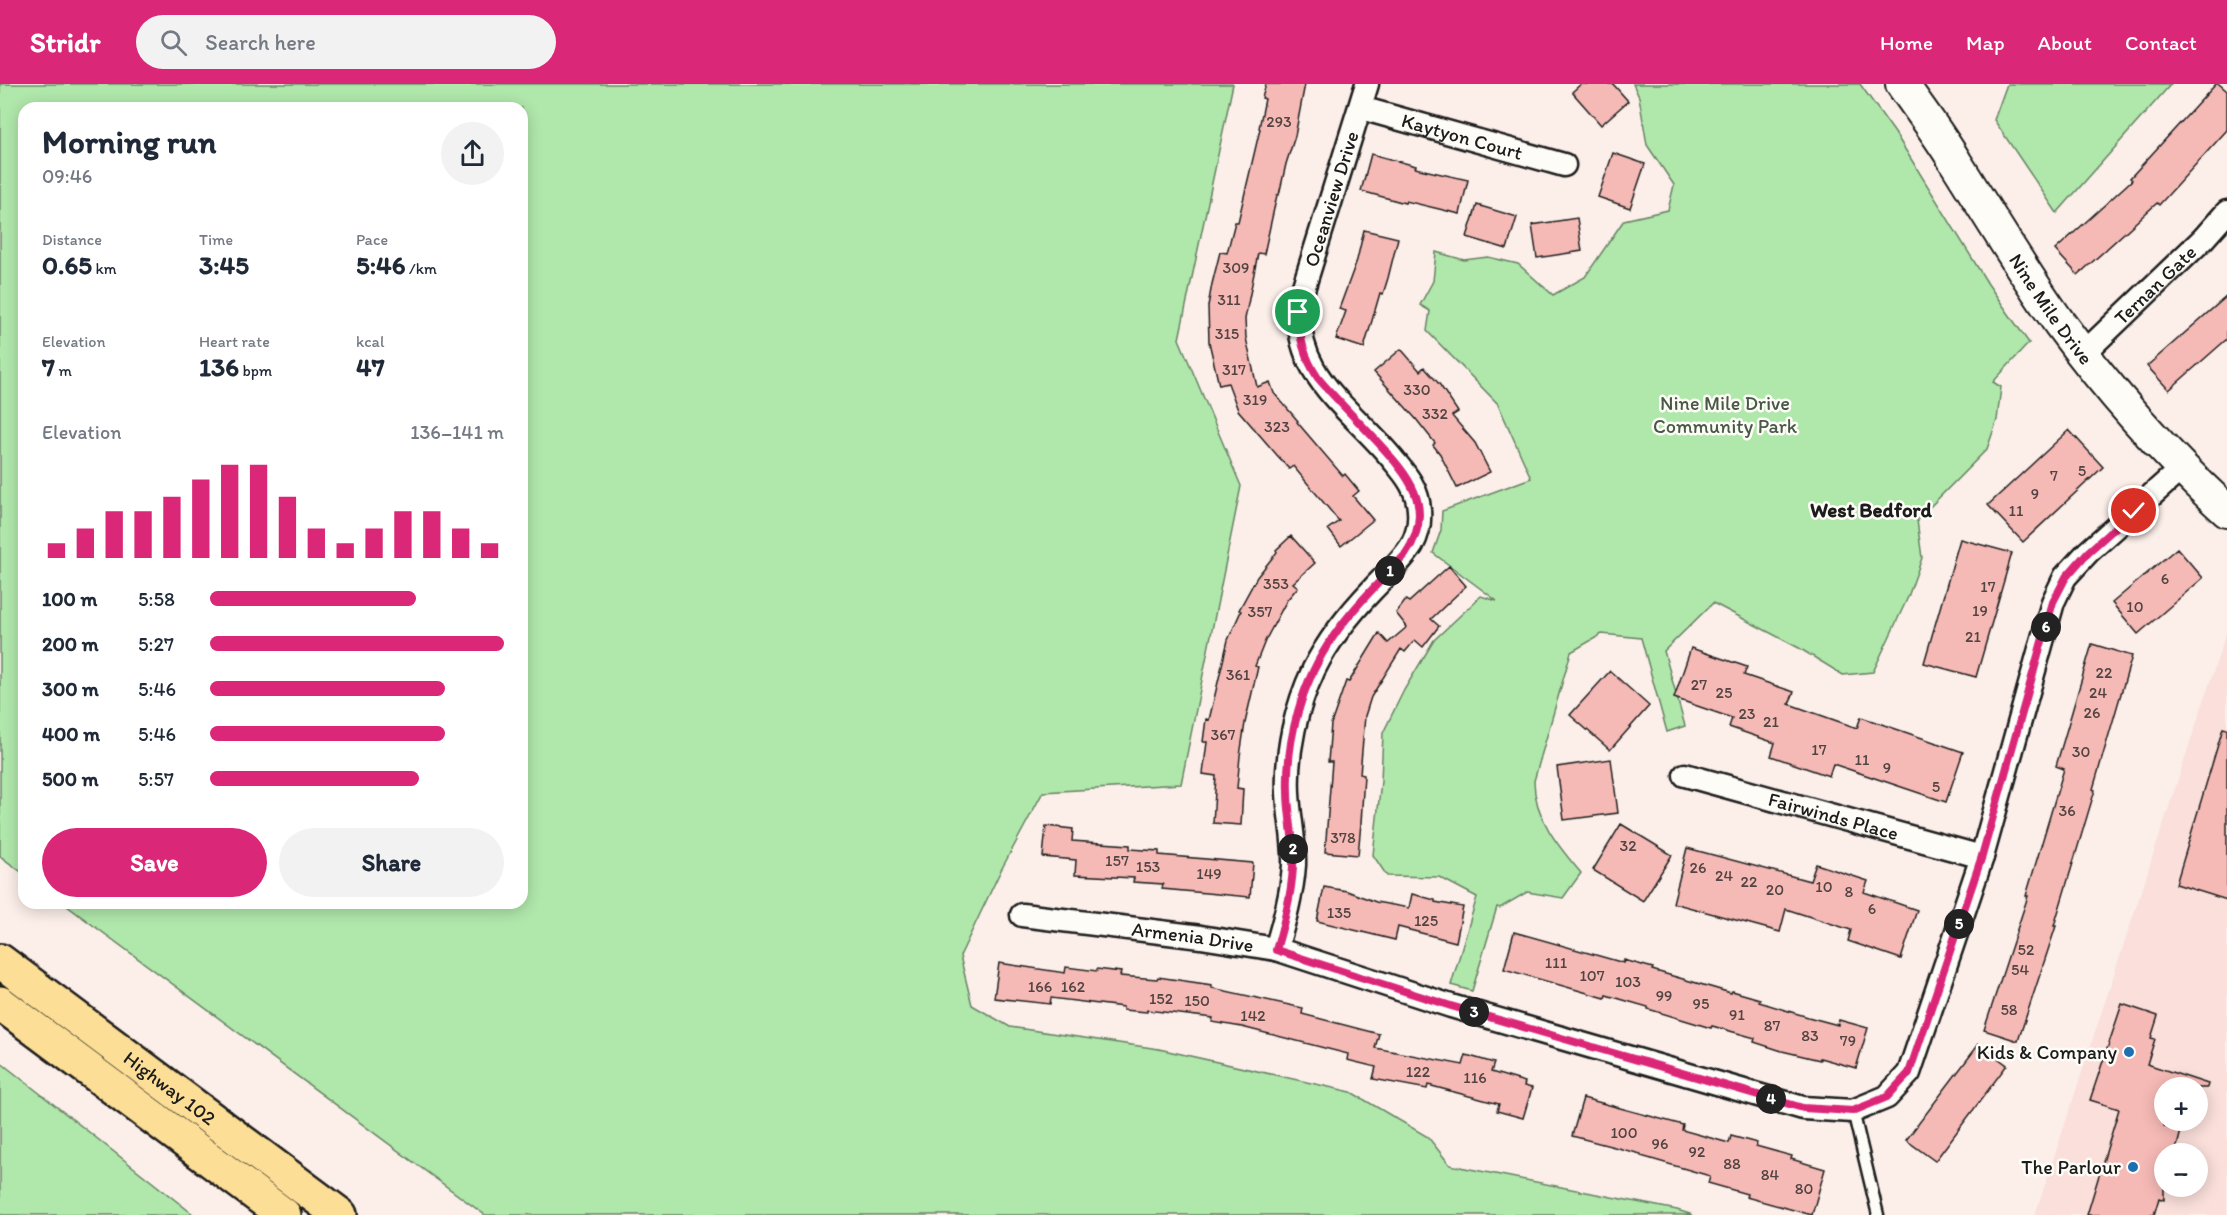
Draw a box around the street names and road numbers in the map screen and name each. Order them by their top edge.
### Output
street label: Kaytyon Court [1399,108,1525,165]
street label: Oceanview Drive [1299,128,1364,270]
street label: Ternan Gate [2109,240,2201,330]
street label: Nine Mile Drive [2004,249,2098,369]
street label: Fairwinds Place [1766,787,1901,845]
street label: Armenia Drive [1130,917,1255,957]
street label: Highway 102 [119,1046,221,1130]

